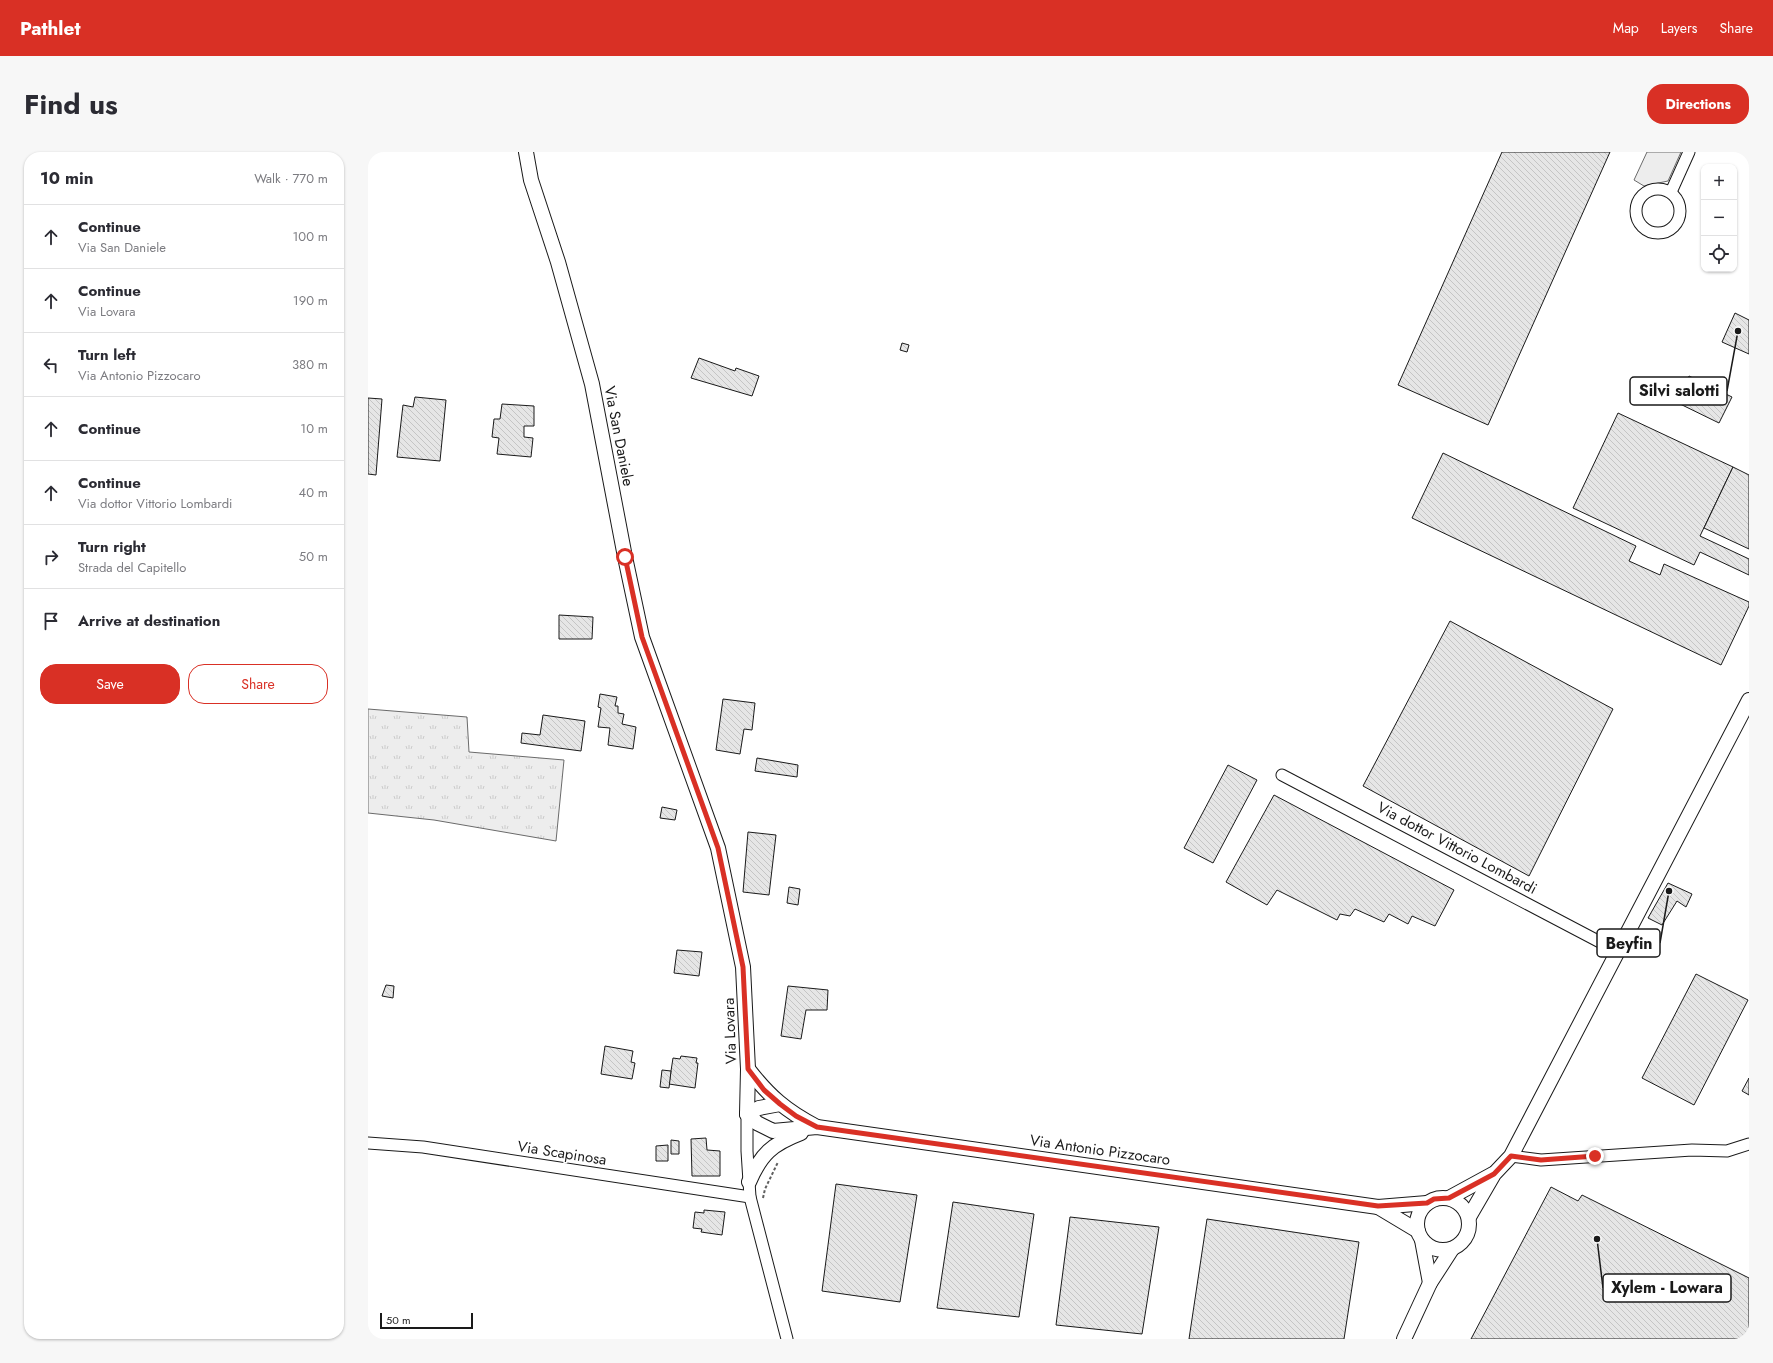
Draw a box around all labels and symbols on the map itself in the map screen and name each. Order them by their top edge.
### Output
callout: Silvi salotti [1630,377,1727,405]
text: Silvi salotti [1639,379,1719,402]
street label: Via San Daniele [599,384,640,488]
route start [616,548,634,566]
street label: Via dottor Vittorio Lombardi [1373,796,1541,900]
callout: Beyfin [1597,929,1660,957]
text: Beyfin [1605,932,1653,955]
street label: Via Lovara [718,997,742,1065]
street label: Via Antonio Pizzocaro [1028,1129,1172,1171]
street label: Via Scapinosa [516,1135,608,1171]
route end [1586,1147,1604,1165]
callout: Xylem - Lowara [1603,1274,1731,1302]
text: Xylem - Lowara [1611,1276,1723,1299]
scale bar [380,1311,473,1330]

